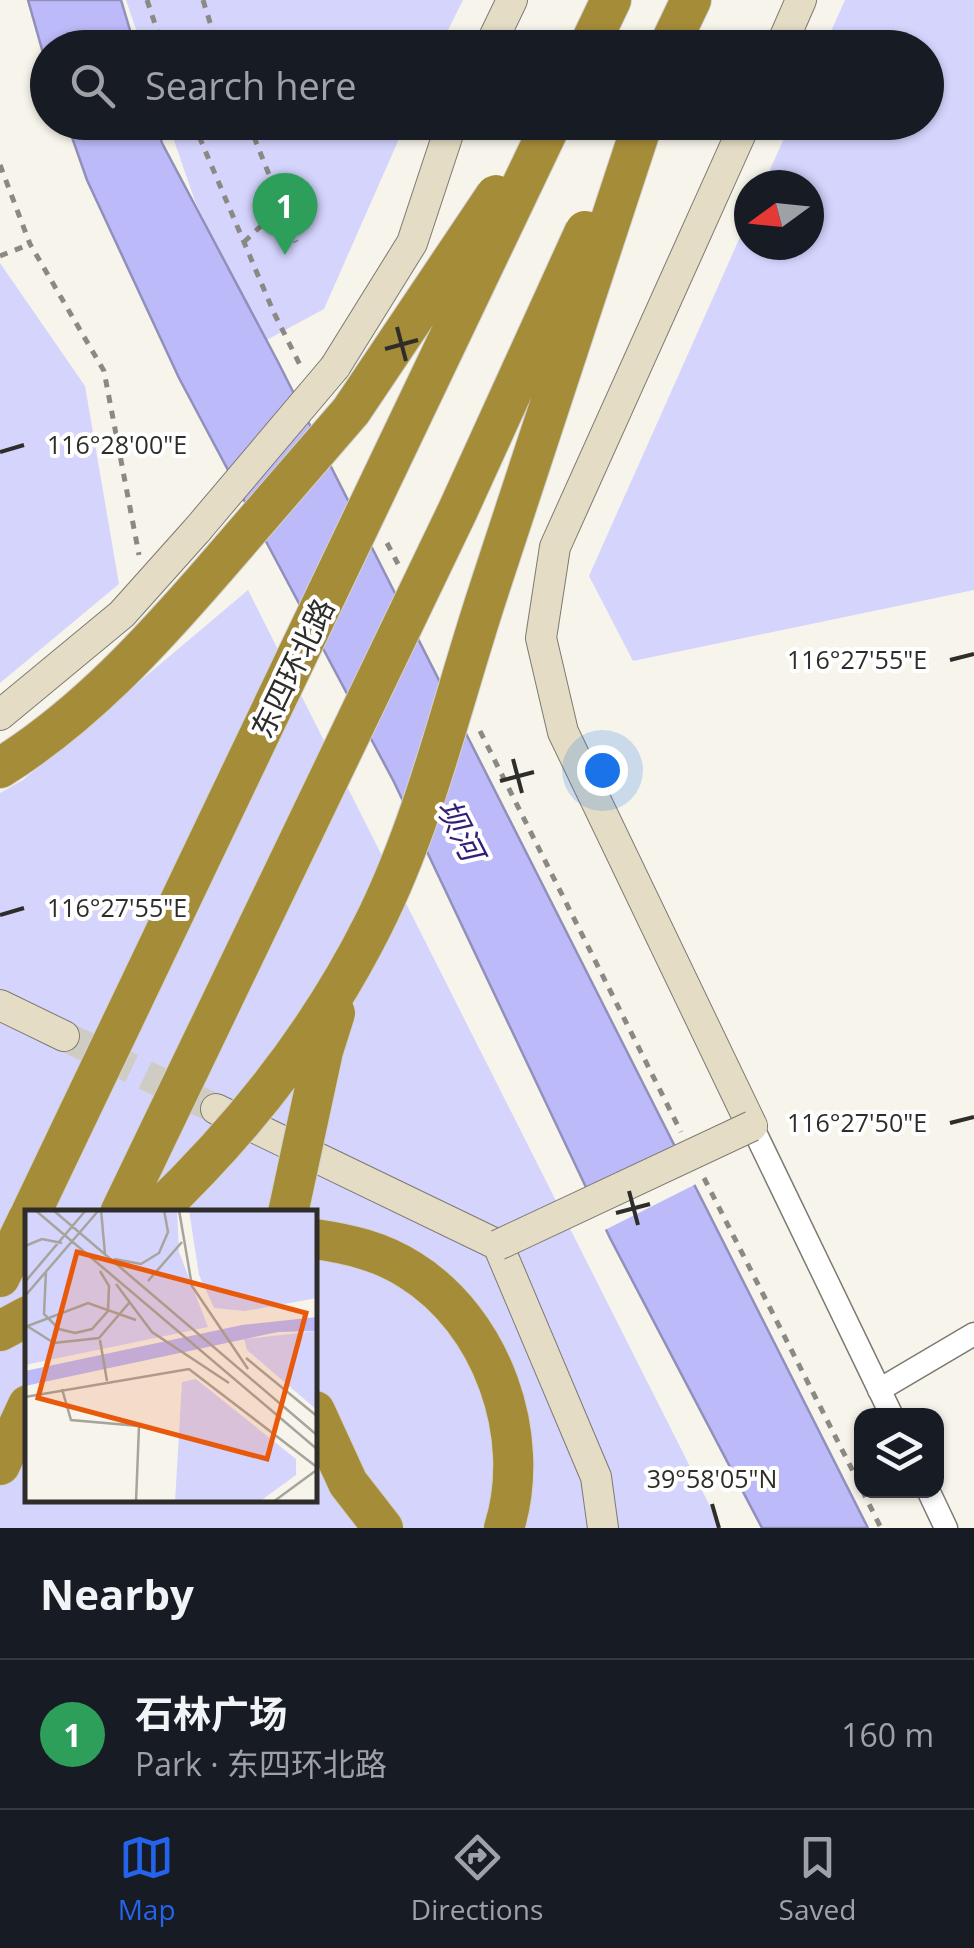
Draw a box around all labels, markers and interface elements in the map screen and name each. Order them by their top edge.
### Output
search box [30,30,944,140]
icon: search [65,58,120,113]
text: Search here [145,59,357,111]
north arrow [734,170,824,260]
pin: 1 [252,172,318,255]
text: 116°28'00"E [47,427,187,461]
street label: 东四环北路 [241,592,343,744]
text: 116°27'55"E [787,642,927,676]
your location [577,745,628,796]
water label: 坝河 [427,791,497,873]
text: 116°27'55"E [47,890,187,924]
text: 116°27'50"E [787,1105,927,1139]
inset map [25,1210,318,1503]
map controls [854,1408,944,1498]
button: layers [854,1408,944,1498]
text: 39°58'05"N [647,1461,777,1495]
text: Nearby [40,1565,194,1622]
text: 石林广场 [135,1687,287,1739]
text: 1 [63,1713,82,1756]
text: 160 m [841,1713,934,1756]
text: Park · 东四环北路 [135,1742,387,1785]
tab: Map [118,1830,176,1928]
tab: Directions [411,1830,543,1928]
tab: Saved [779,1830,856,1928]

